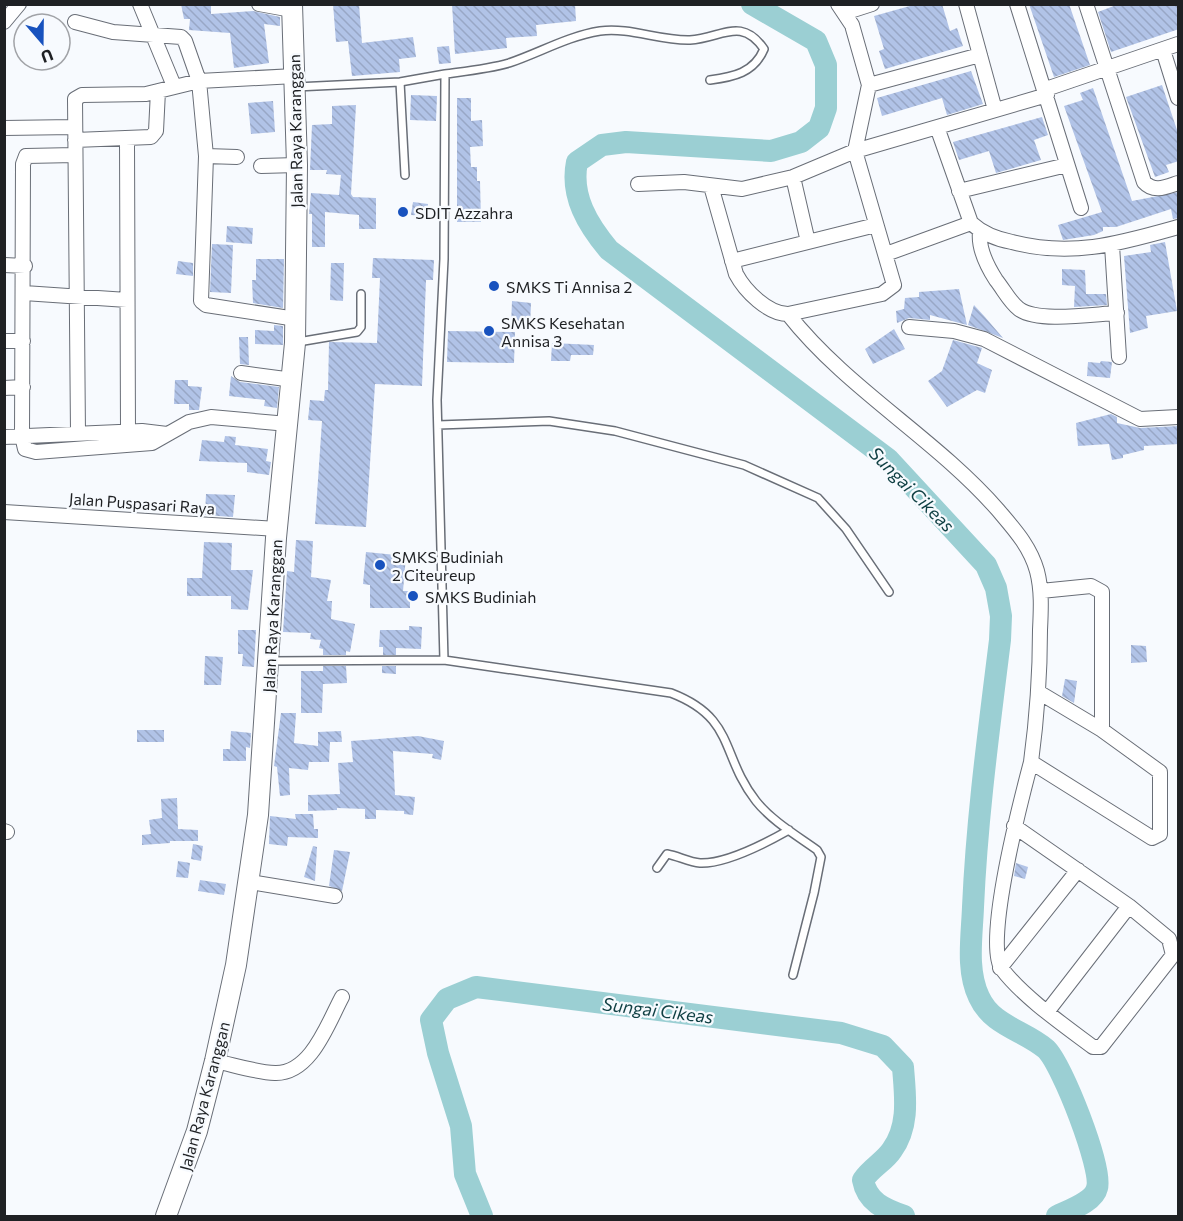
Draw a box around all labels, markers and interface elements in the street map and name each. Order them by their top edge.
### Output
north arrow [12,12,72,72]
text: U [39,46,56,67]
street label: Jalan Raya Karanggan [284,54,306,208]
place label: SDIT Azzahra [415,203,513,222]
marker: SDIT Azzahra [396,205,410,219]
place label: SMKS Ti Annisa 2 [506,277,633,296]
marker: SMKS Ti Annisa 2 [487,279,501,293]
place label: SMKS Kesehatan Annisa 3 [501,313,625,350]
marker: SMKS Kesehatan Annisa 3 [482,324,496,338]
water label: Sungai Cikeas [865,442,959,536]
street label: Jalan Puspasari Raya [68,488,216,518]
street label: Jalan Raya Karanggan [258,539,286,693]
place label: SMKS Budiniah 2 Citeureup [392,547,503,584]
marker: SMKS Budiniah 2 Citeureup [373,558,387,572]
place label: SMKS Budiniah [425,587,536,606]
marker: SMKS Budiniah [406,589,420,603]
water label: Sungai Cikeas [601,992,715,1028]
street label: Jalan Raya Karanggan [175,1019,233,1173]

